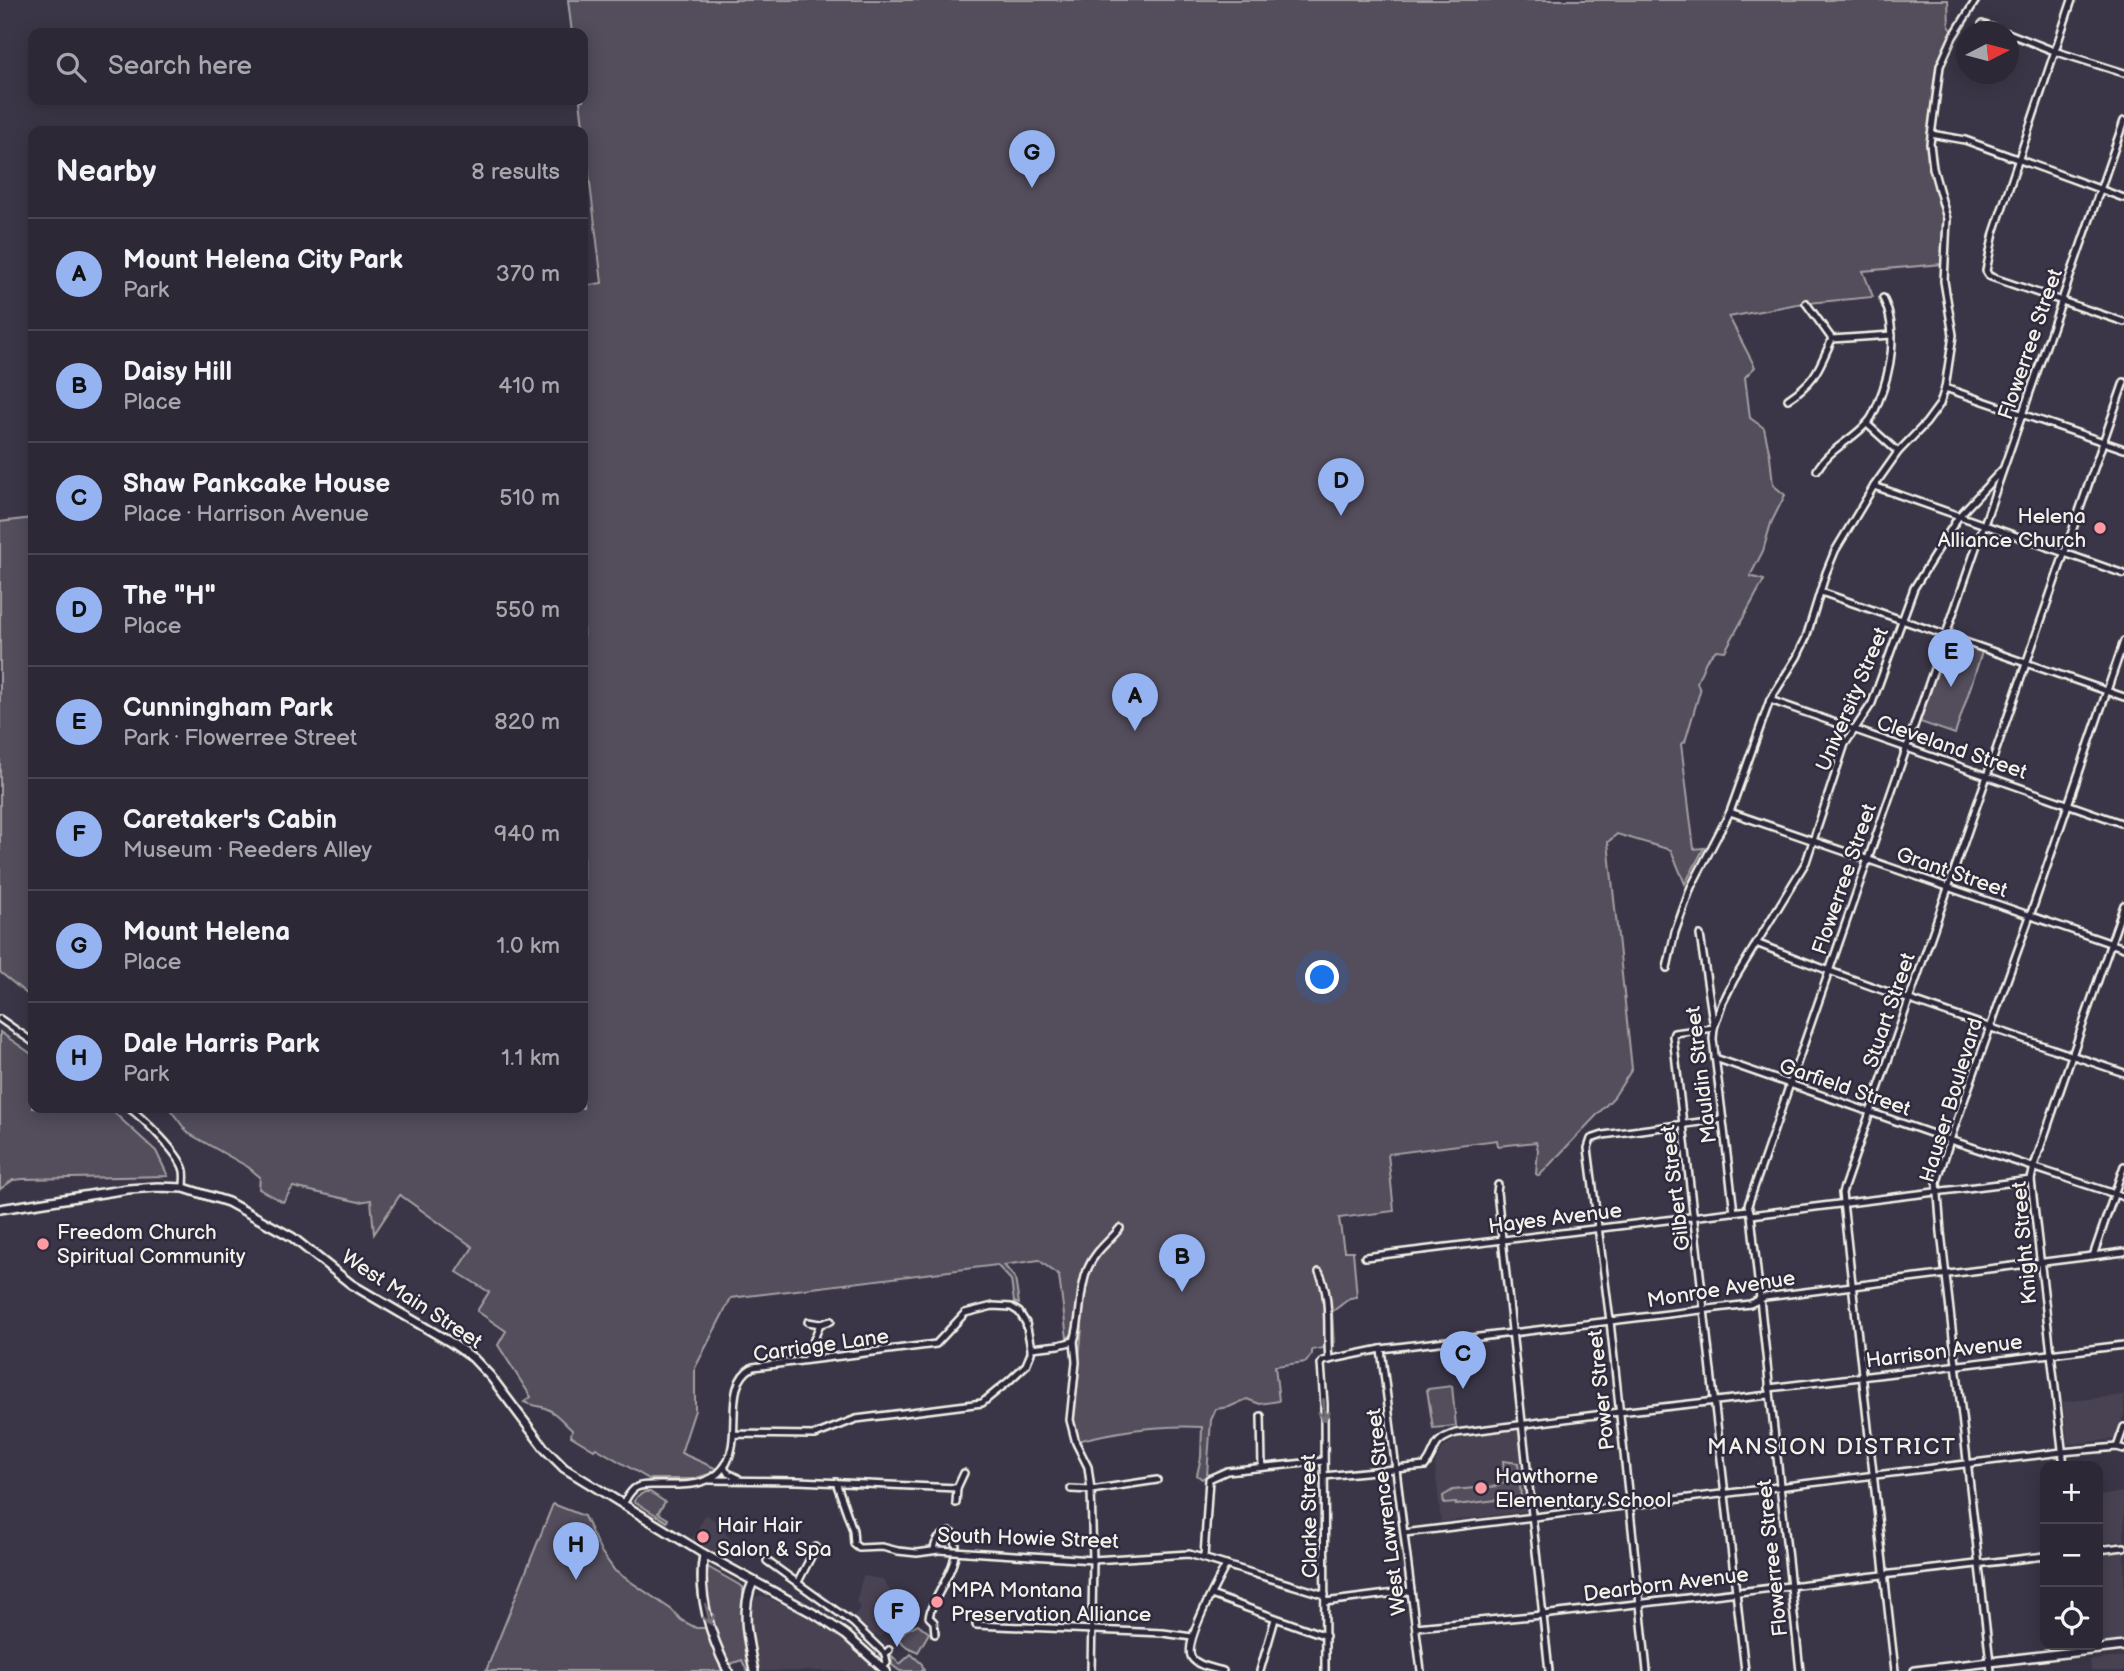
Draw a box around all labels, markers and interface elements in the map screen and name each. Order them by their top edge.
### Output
north arrow [1956,21,2019,84]
search box [28,28,588,105]
icon: search [52,48,90,86]
text: Search here [108,51,252,82]
pin: G [1009,130,1055,188]
text: Nearby [56,154,156,190]
text: 8 results [471,158,560,186]
text: Mount Helena City Park [123,245,403,276]
text: A [72,260,86,288]
text: 370 m [496,260,560,288]
street label: Flowerree Street [1993,265,2068,423]
text: Park [123,276,169,304]
text: Daisy Hill [123,357,232,388]
text: B [71,372,87,400]
text: 410 m [498,372,560,400]
text: Place [123,388,181,416]
pin: D [1318,458,1364,516]
text: Shaw Pankcake House [123,469,390,500]
text: C [71,484,87,512]
text: 510 m [499,484,560,512]
text: Place · Harrison Avenue [123,500,369,528]
place label: Helena Alliance Church [1938,504,2086,553]
marker: Helena Alliance Church [2092,520,2108,536]
text: The "H" [123,581,216,612]
text: D [71,596,87,624]
text: 550 m [495,596,560,624]
text: Place [123,612,181,640]
street label: University Street [1811,623,1894,775]
pin: E [1928,629,1974,687]
pin: A [1112,673,1158,731]
text: Cunningham Park [123,693,333,724]
text: E [72,708,86,736]
text: 820 m [494,708,560,736]
street label: Cleveland Street [1873,710,2031,785]
text: Park · Flowerree Street [123,724,357,752]
street label: Flowerree Street [1807,800,1882,958]
text: Caretaker's Cabin [123,805,337,836]
text: F [72,820,86,848]
text: 940 m [494,820,560,848]
text: Museum · Reeders Alley [123,836,372,864]
street label: Grant Street [1893,842,2011,903]
text: Mount Helena [123,917,290,948]
text: G [71,932,87,960]
text: 1.0 km [497,932,560,960]
text: Place [123,948,181,976]
street label: Stuart Street [1858,949,1921,1071]
your location [1305,960,1339,994]
street label: Mauldin Street [1681,1004,1722,1145]
street label: Hauser Boulevard [1915,1015,1988,1185]
text: Dale Harris Park [123,1029,320,1060]
text: H [70,1044,88,1072]
text: 1.1 km [501,1044,560,1072]
street label: Garfield Street [1776,1053,1914,1122]
text: Park [123,1060,169,1088]
street label: Gilbert Street [1655,1123,1696,1252]
street label: Knight Street [2007,1180,2042,1306]
street label: Hayes Avenue [1487,1198,1623,1239]
place label: Freedom Church Spiritual Community [57,1220,246,1269]
pin: B [1159,1234,1205,1292]
marker: Freedom Church Spiritual Community [35,1236,51,1252]
street label: West Main Street [337,1245,487,1354]
street label: Monroe Avenue [1645,1265,1797,1314]
street label: Carriage Lane [752,1324,890,1367]
street label: Power Street [1583,1328,1620,1451]
street label: Harrison Avenue [1864,1329,2024,1374]
pin: C [1440,1331,1486,1389]
one-way arrow [1317,1399,1330,1422]
street label: West Lawrence Street [1361,1406,1412,1617]
district label: MANSION DISTRICT [1707,1433,1957,1461]
street label: Clarke Street [1296,1453,1323,1578]
map controls [2040,1461,2103,1650]
button: + [2040,1461,2103,1524]
place label: Hawthorne Elementary School [1495,1464,1671,1513]
street label: Flowerree Street [1752,1478,1793,1638]
marker: Hawthorne Elementary School [1473,1480,1489,1496]
place label: Hair Hair Salon & Spa [717,1513,832,1562]
pin: H [553,1522,599,1580]
street label: South Howie Street [937,1523,1120,1554]
button: − [2040,1524,2103,1587]
marker: Hair Hair Salon & Spa [695,1529,711,1545]
street label: Dearborn Avenue [1582,1562,1750,1607]
place label: MPA Montana Preservation Alliance [951,1578,1151,1627]
button: locate [2040,1587,2103,1650]
pin: F [874,1589,920,1647]
marker: MPA Montana Preservation Alliance [929,1594,945,1610]
one-way arrow [702,1602,715,1625]

